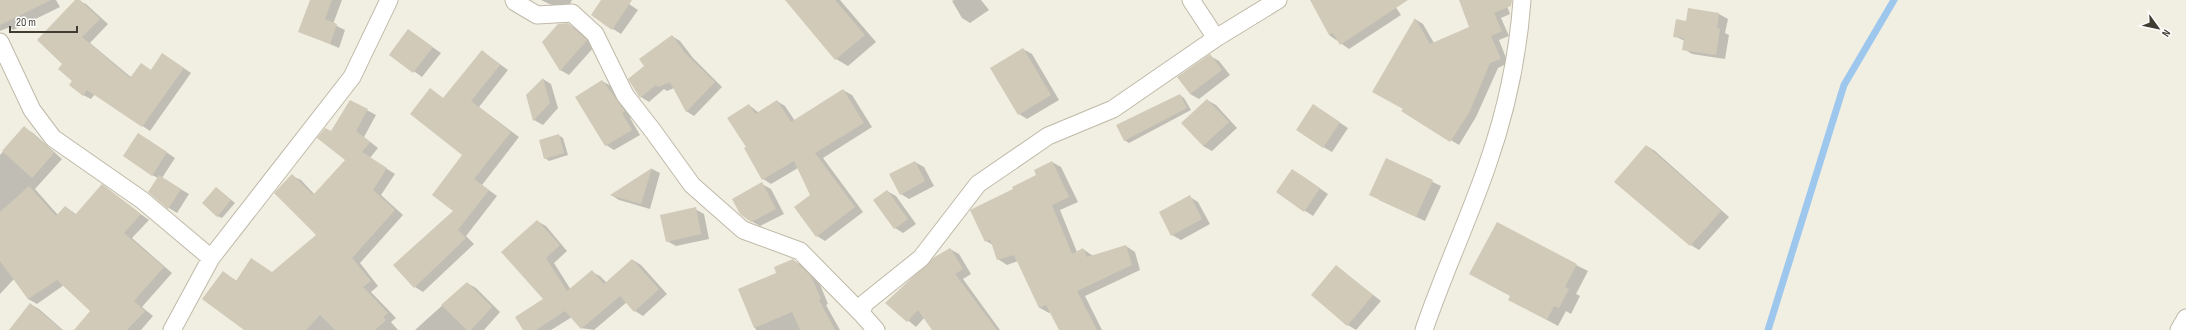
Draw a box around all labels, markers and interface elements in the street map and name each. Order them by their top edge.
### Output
scale bar [10,8,77,34]
north arrow [2138,8,2178,48]
text: 20 m [16,15,36,30]
text: N [2159,27,2173,39]

